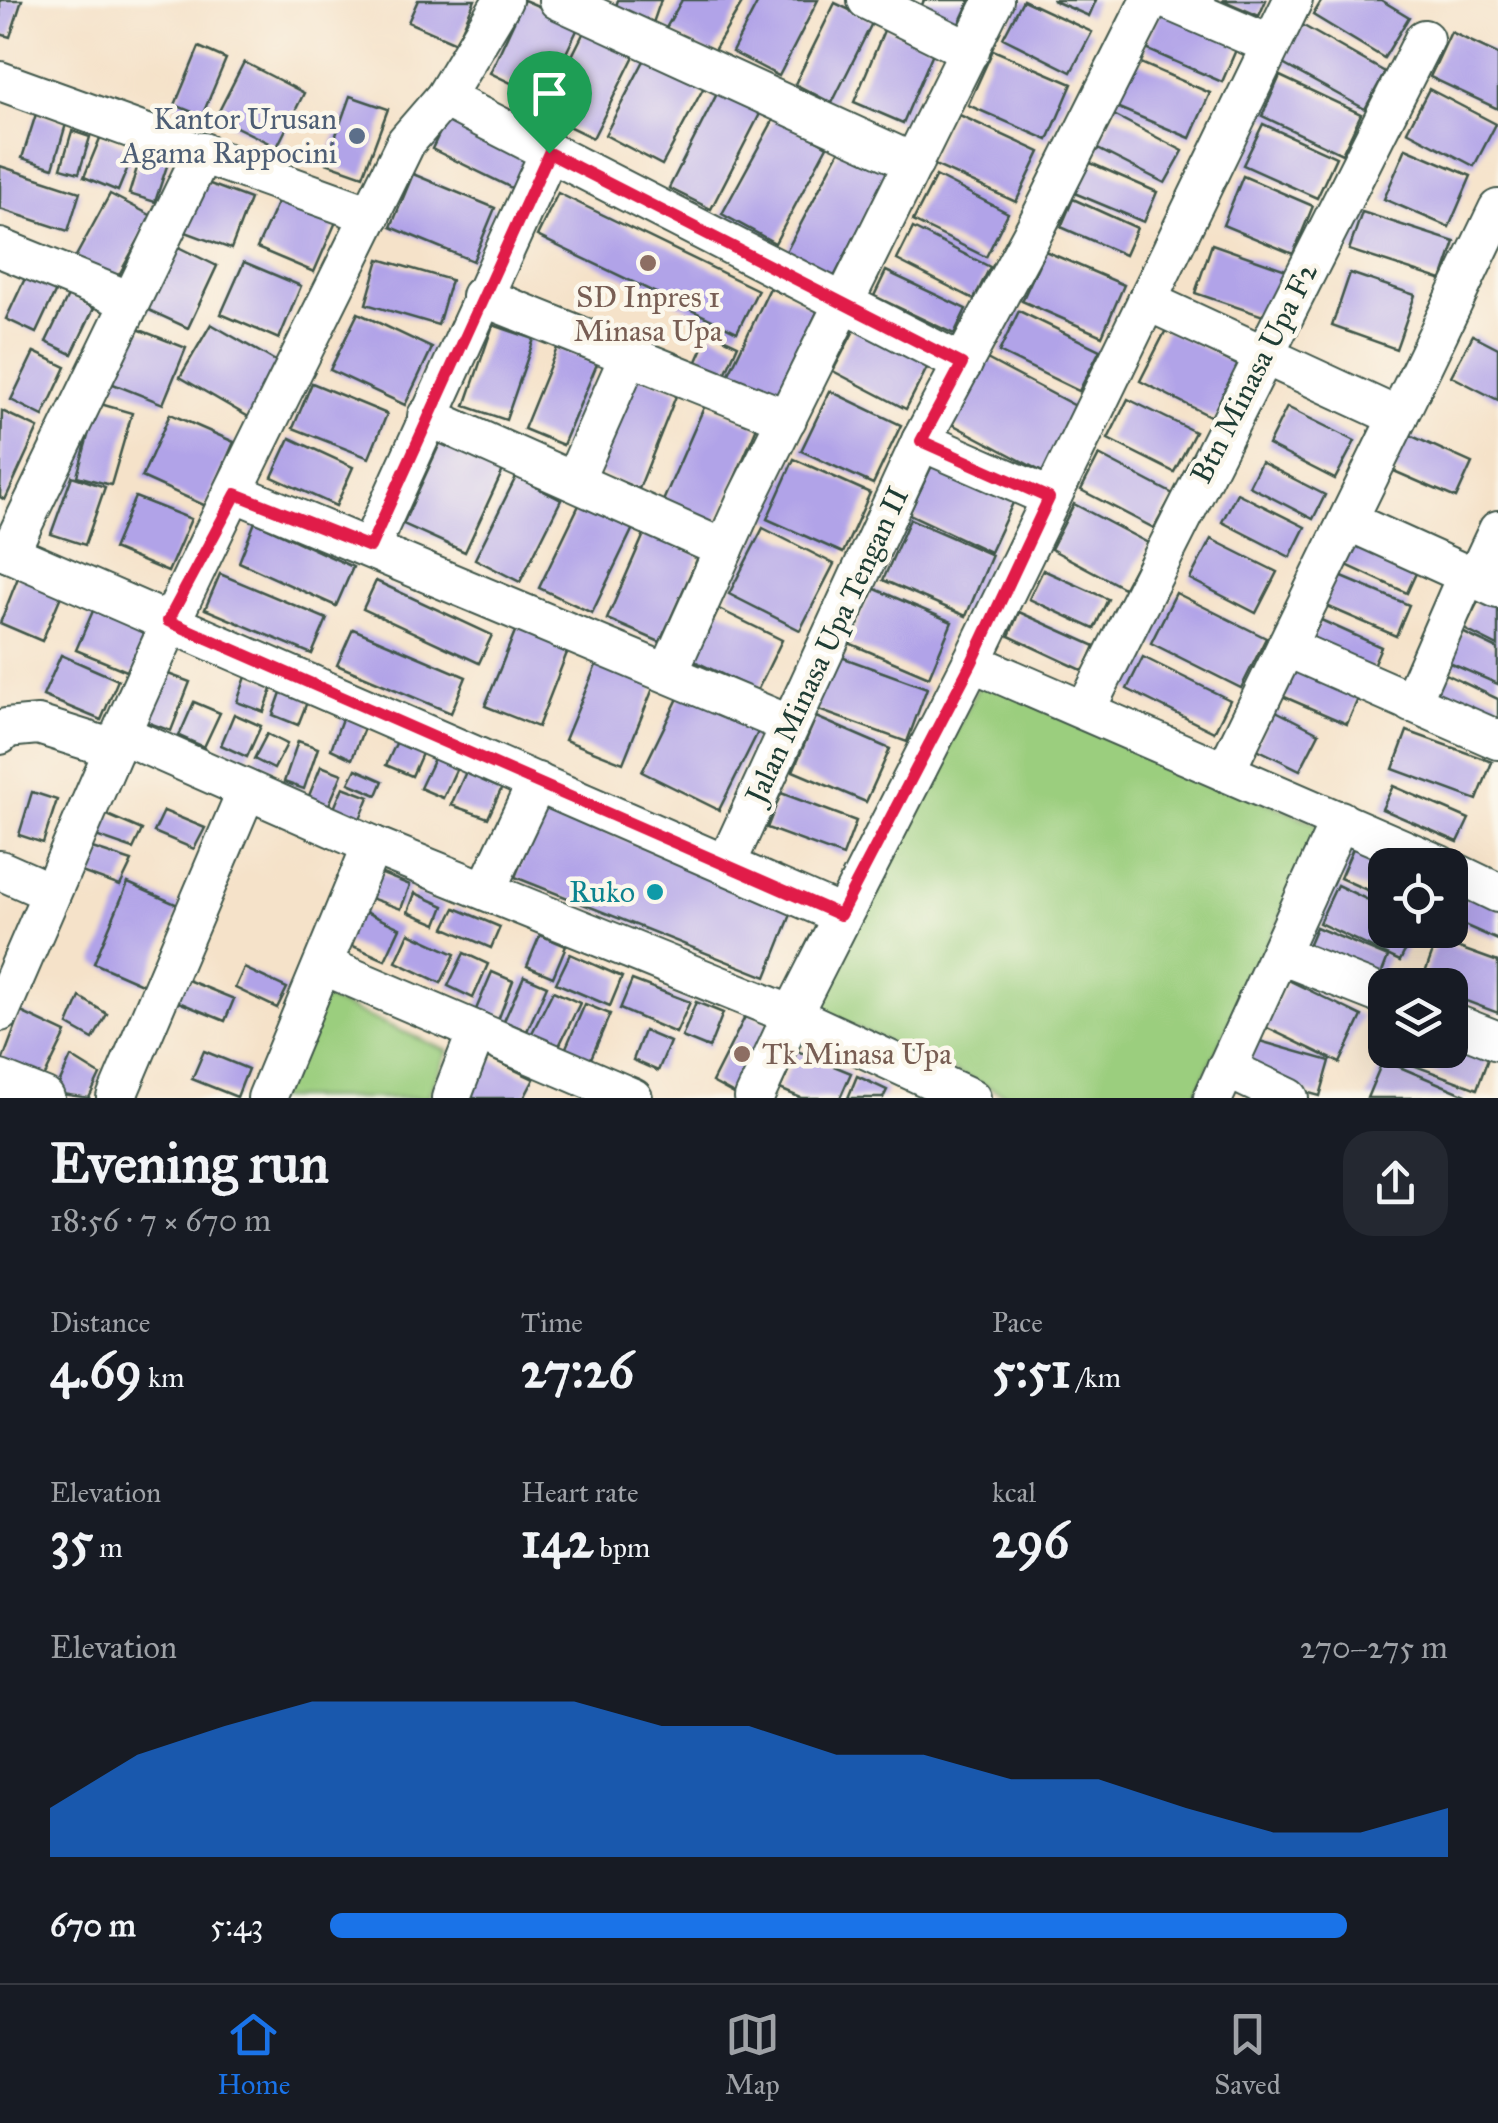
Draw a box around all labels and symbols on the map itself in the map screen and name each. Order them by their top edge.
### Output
pin [507,51,592,154]
place label: Kantor Urusan Agama Rappocini [119,101,337,171]
marker: Kantor Urusan Agama Rappocini [346,125,368,147]
marker: SD Inpres 1 Minasa Upa [637,252,659,274]
street label: Btn Minasa Upa F2 [1183,256,1325,489]
place label: SD Inpres 1 Minasa Upa [573,279,723,349]
street label: Jalan Minasa Upa Tengan II [737,481,916,812]
place label: Ruko [569,874,635,910]
marker: Ruko [644,881,666,903]
place label: Tk Minasa Upa [762,1036,952,1072]
marker: Tk Minasa Upa [731,1043,753,1065]

